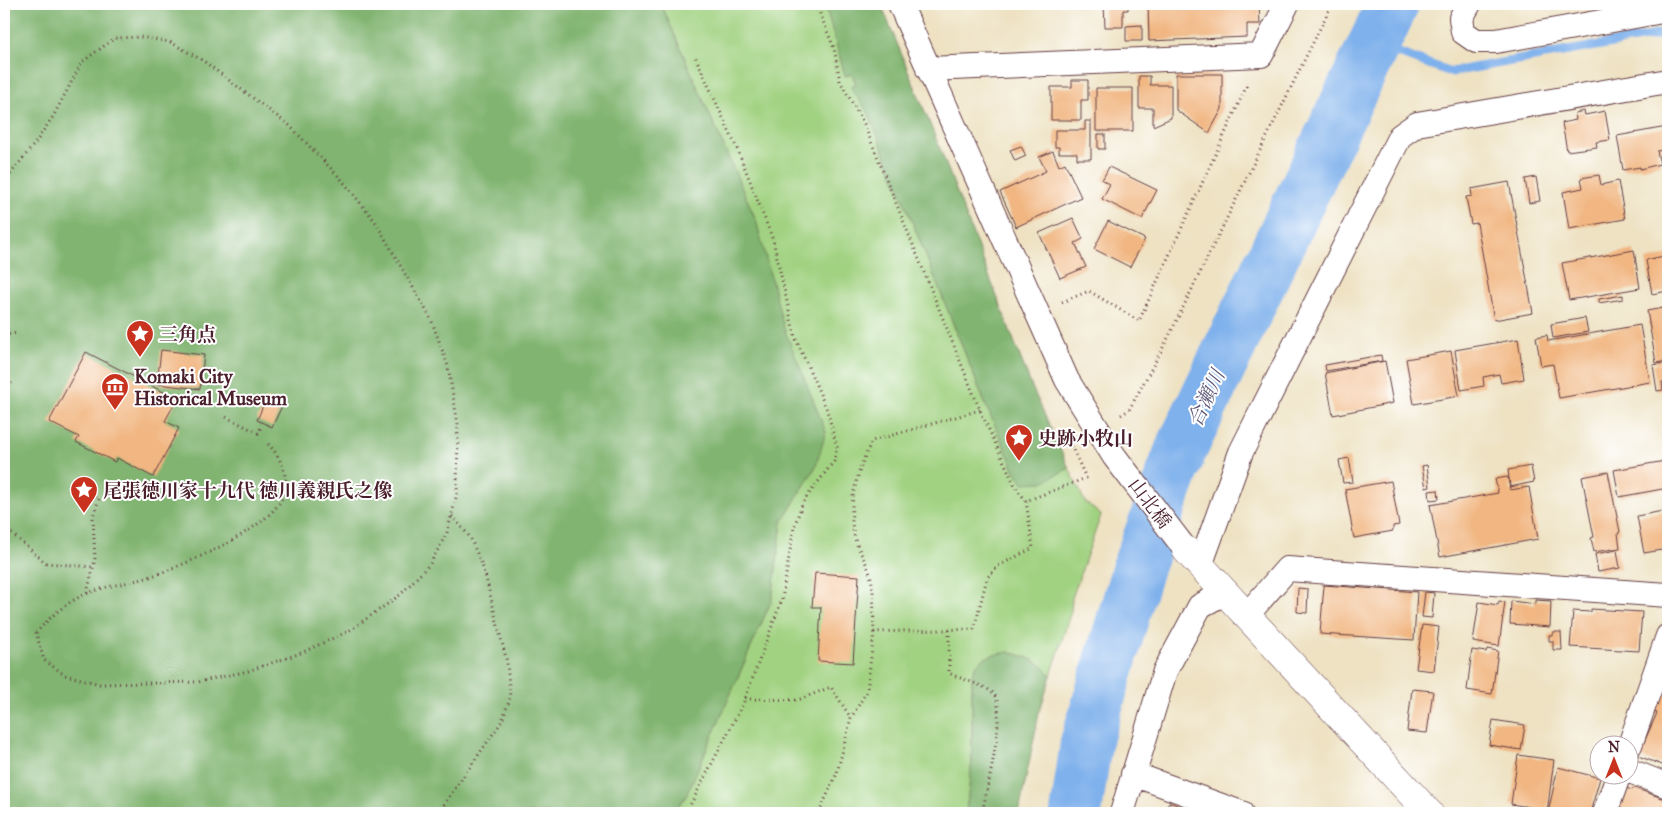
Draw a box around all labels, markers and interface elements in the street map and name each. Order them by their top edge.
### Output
place icon: 三角点 [125,319,155,358]
place label: 三角点 [159,323,216,346]
water label: 合瀬川 [1182,364,1230,430]
place label: Komaki City Historical Museum [134,365,287,410]
museum icon: Komaki City Historical Museum [100,372,130,411]
place icon: 史跡小牧山 [1004,423,1034,462]
place label: 史跡小牧山 [1038,427,1133,450]
street label: 山北橋 [1124,473,1176,533]
place icon: 尾張徳川家十九代 徳川義親氏之像 [69,475,99,514]
place label: 尾張徳川家十九代 徳川義親氏之像 [103,479,393,502]
north arrow [1590,734,1640,784]
text: N [1608,739,1620,756]

